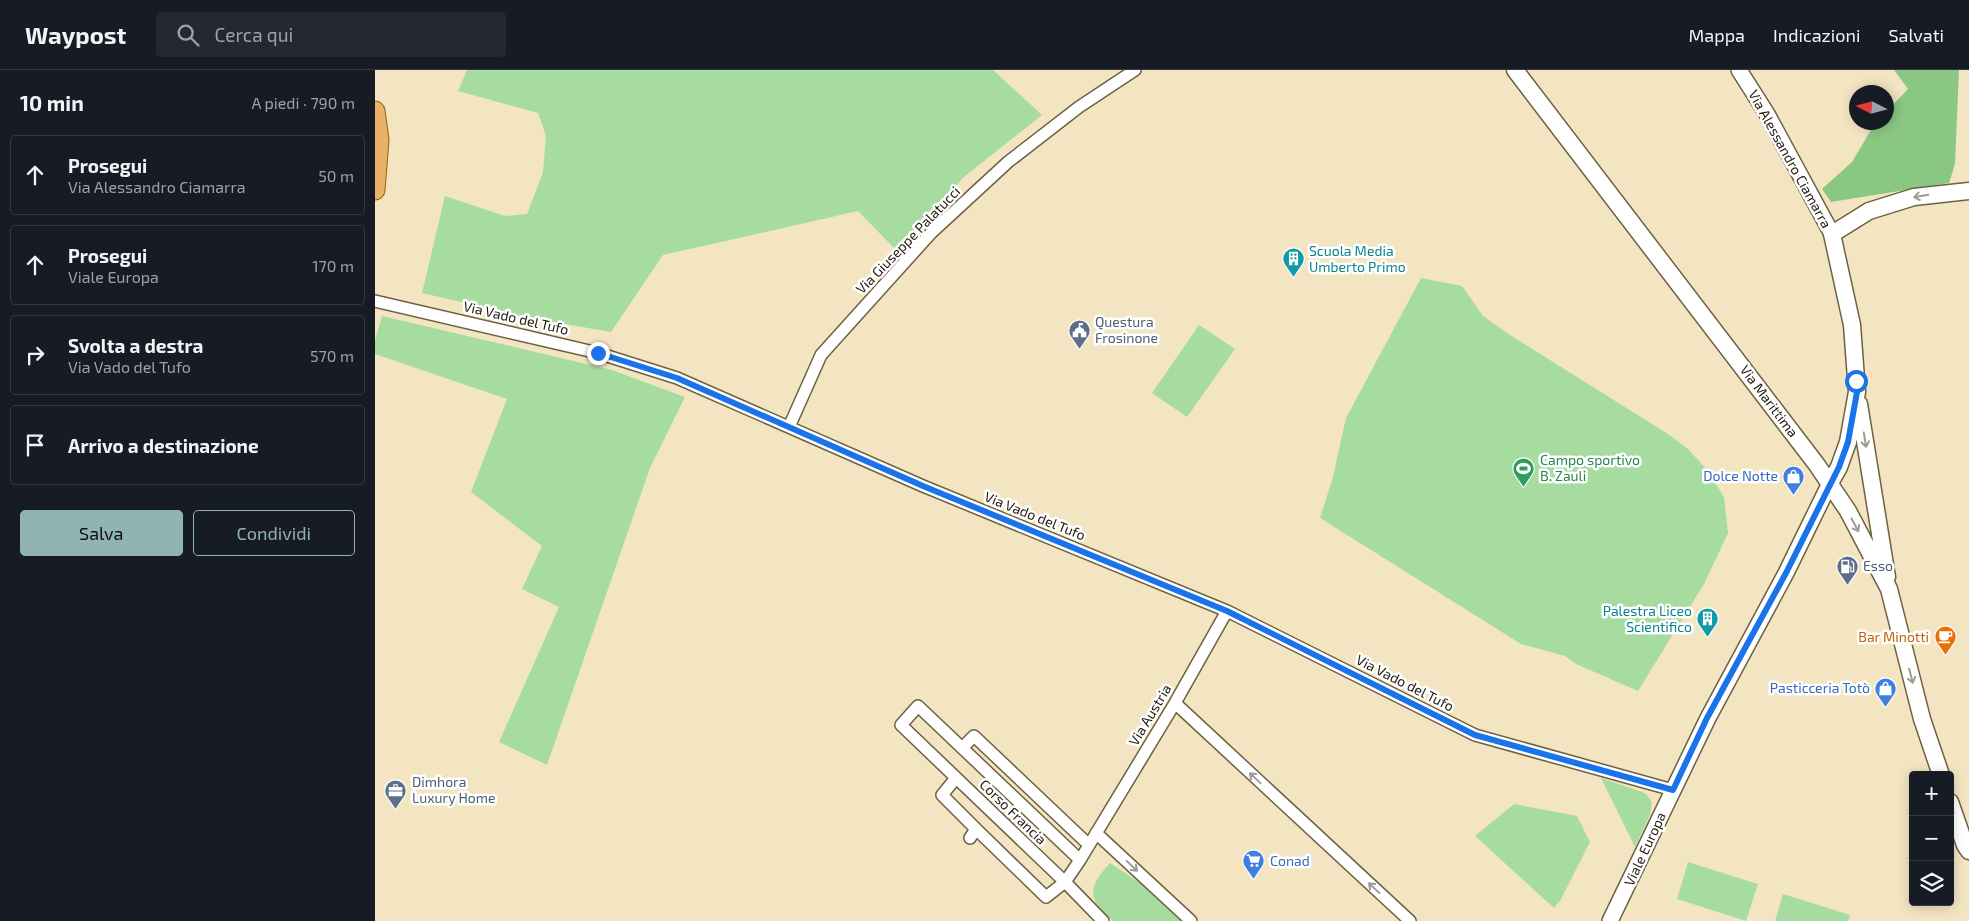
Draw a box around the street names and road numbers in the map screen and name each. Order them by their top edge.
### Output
street label: Via Alessandro Ciamarra [1745,87,1836,231]
street label: Via Giuseppe Palatucci [852,182,963,297]
street label: Via Vado del Tufo [462,297,570,338]
street label: Via Marittima [1737,361,1802,440]
street label: Via Vado del Tufo [982,488,1088,544]
street label: Via Vado del Tufo [1353,651,1457,715]
street label: Via Austria [1125,681,1174,748]
street label: Corso Francia [976,775,1050,848]
street label: Viale Europa [1620,809,1669,888]

